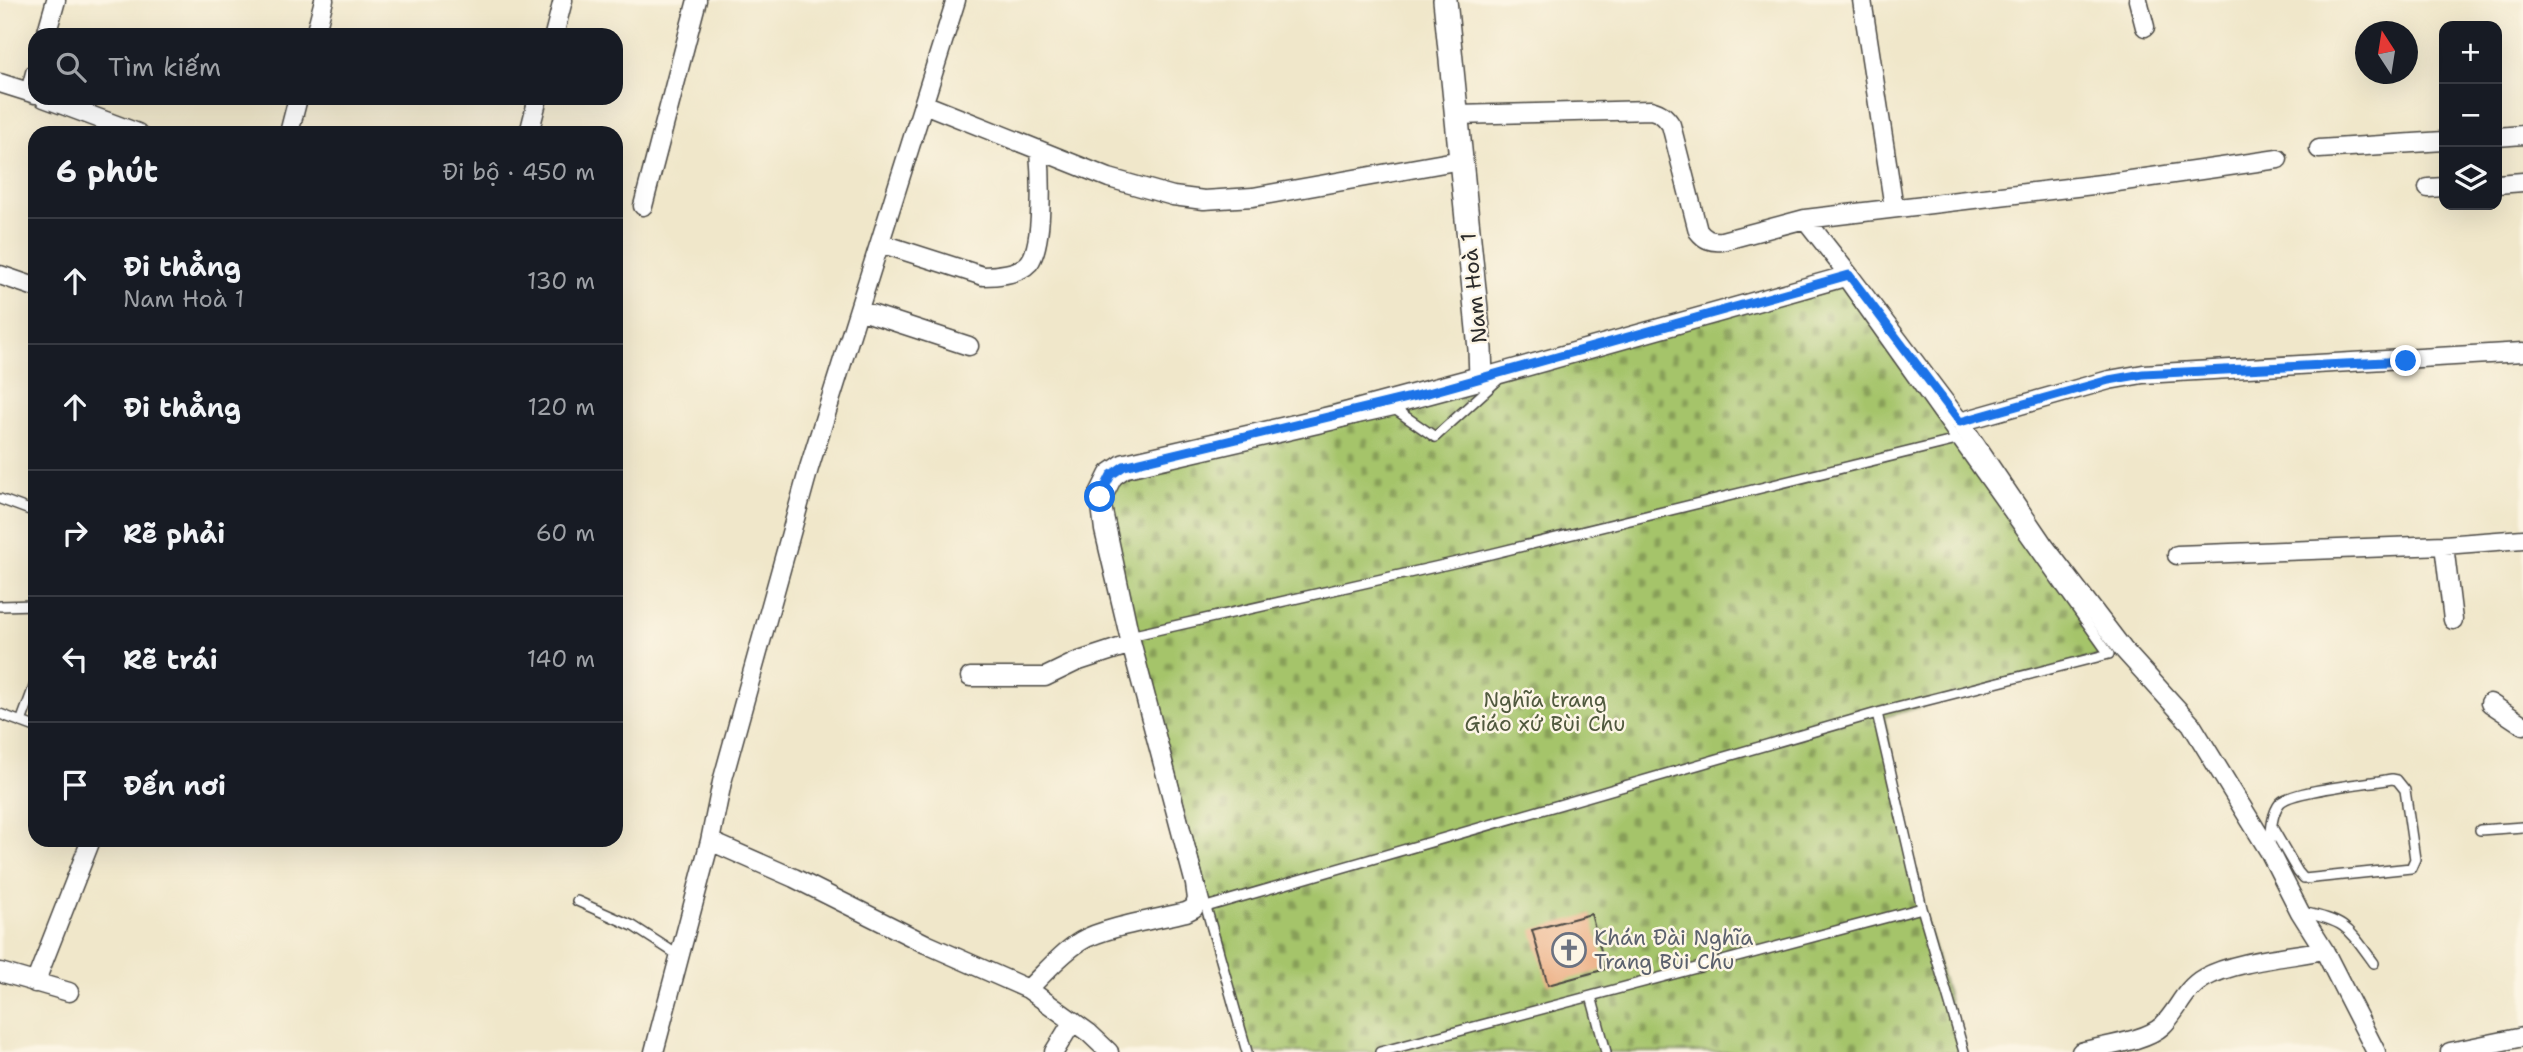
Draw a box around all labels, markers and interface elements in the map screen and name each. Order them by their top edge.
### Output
north arrow [2355,21,2418,84]
map controls [2439,21,2502,210]
button: + [2439,21,2502,84]
search box [28,28,623,105]
icon: search [52,48,90,86]
text: Tìm kiếm [108,49,221,84]
button: − [2439,84,2502,147]
button: layers [2439,147,2502,210]
text: 6 phút [56,151,158,192]
text: Đi bộ · 450 m [442,157,595,187]
street label: Nam Hoà 1 [1454,231,1494,345]
text: Đi thẳng [123,249,241,284]
icon: ahead [56,262,94,300]
text: 130 m [527,266,595,296]
text: Nam Hoà 1 [123,284,244,314]
route end [2390,345,2421,376]
icon: ahead [56,388,94,426]
text: Đi thẳng [123,390,241,425]
text: 120 m [527,392,595,422]
route start [1084,481,1115,512]
icon: right [56,514,94,552]
text: Rẽ phải [123,516,225,551]
text: 60 m [536,518,595,548]
icon: left [56,640,94,678]
text: Rẽ trái [123,642,218,677]
text: 140 m [527,644,595,674]
park label: Nghĩa trang Giáo xứ Bùi Chu [1465,686,1625,738]
icon: arrive [56,766,94,804]
text: Đến nơi [123,768,226,803]
place label: Khán Đài Nghĩa Trang Bùi Chu [1594,924,1753,976]
church icon: Khán Đài Nghĩa Trang Bùi Chu [1550,931,1588,969]

